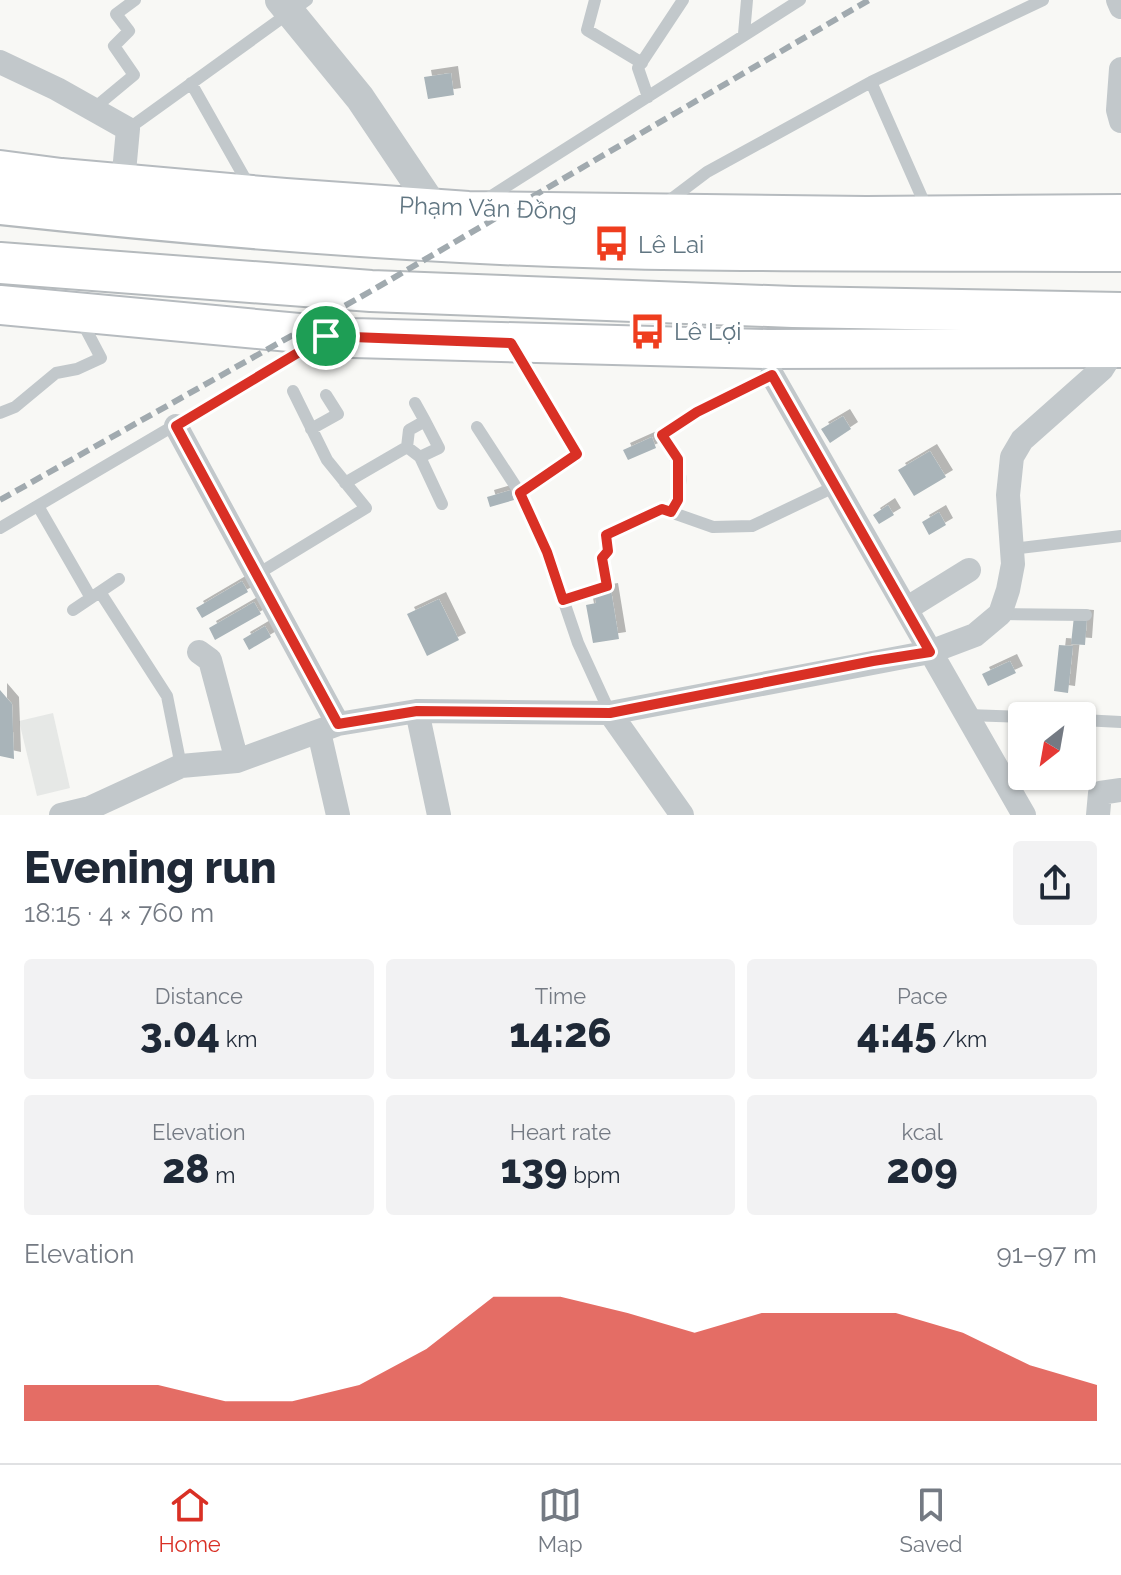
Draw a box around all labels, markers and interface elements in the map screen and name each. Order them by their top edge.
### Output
street label: Phạm Văn Đồng [399,190,577,226]
bus stop icon: Lê Lai [593,225,631,263]
place label: Lê Lai [638,230,704,259]
pin [292,302,360,370]
bus stop icon: Lê Lợi [629,312,667,350]
icon: arrive [304,314,348,358]
place label: Lê Lợi [674,317,741,346]
north arrow [1008,702,1096,790]
map controls [1008,702,1096,790]
button: share [1013,841,1097,925]
text: Evening run [24,842,277,893]
text: 18:15 · 4 × 760 m [24,898,214,928]
text: Distance [155,983,243,1009]
text: Time [535,983,586,1009]
text: Pace [897,983,947,1009]
text: 3.04 [140,1009,220,1056]
text: 14:26 [509,1009,612,1056]
text: 4:45 [857,1009,937,1056]
text: km [220,1026,258,1052]
text: /km [937,1026,987,1052]
text: Elevation [152,1119,246,1145]
text: Heart rate [510,1119,611,1145]
text: kcal [902,1119,943,1145]
text: 28 [162,1145,210,1192]
text: 139 [500,1145,568,1192]
text: 209 [886,1145,958,1192]
text: m [210,1162,235,1188]
text: bpm [568,1162,621,1188]
text: Elevation [24,1239,134,1269]
text: 91–97 m [997,1239,1097,1269]
tab: Home [159,1483,221,1557]
tab: Map [538,1483,583,1557]
tab: Saved [900,1483,962,1557]

